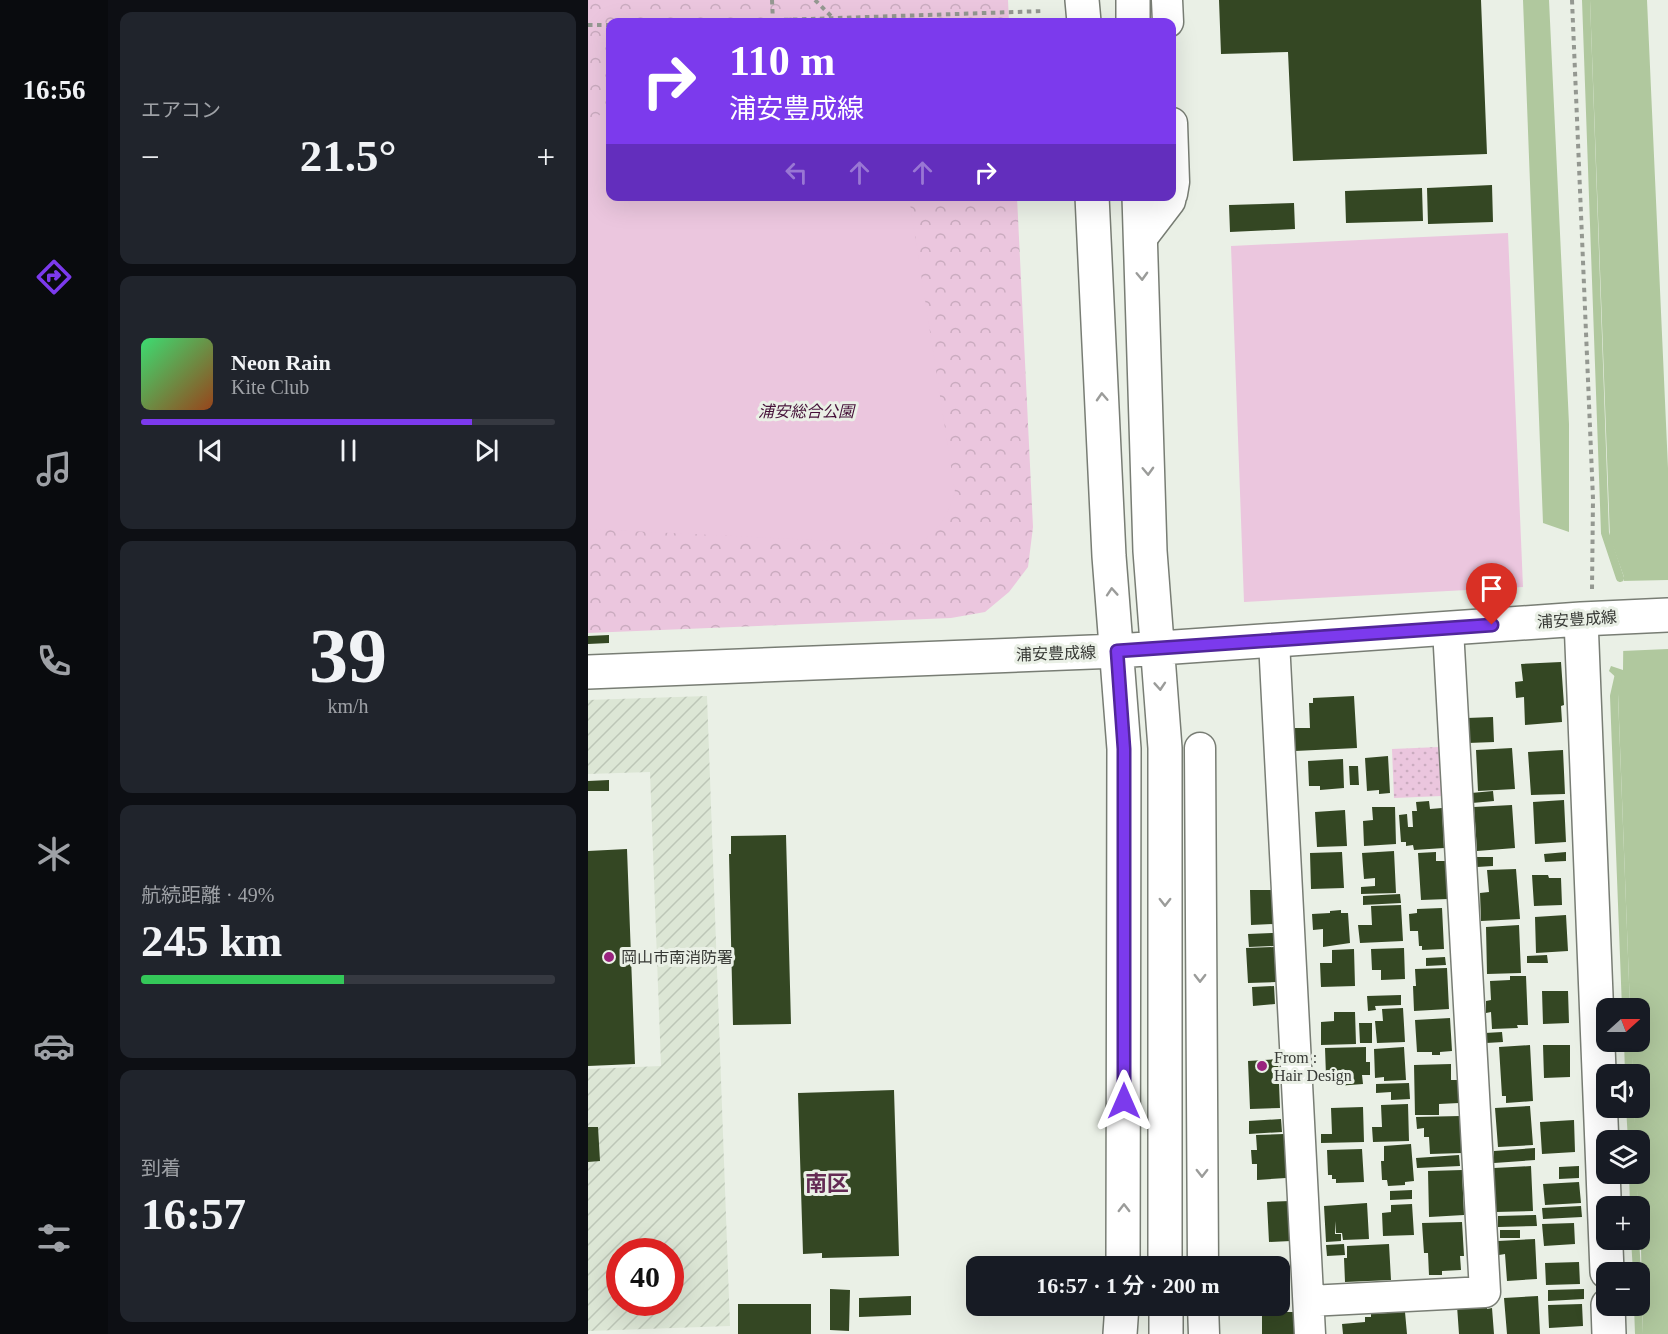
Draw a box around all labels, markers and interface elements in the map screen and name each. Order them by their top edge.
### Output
text: 110 m [729,38,835,84]
icon: right [630,42,708,120]
text: 16:56 [23,75,86,105]
text: 浦安豊成線 [729,94,864,124]
text: エアコン [141,99,221,121]
text: 21.5° [300,131,396,181]
text: − [141,139,160,175]
text: + [536,139,555,175]
icon: left [780,156,813,189]
icon: ahead [843,156,876,189]
icon: ahead [906,156,939,189]
icon: right [969,156,1002,189]
icon: directions [33,256,75,298]
one-way arrow [1136,271,1148,280]
text: Neon Rain [231,350,331,375]
text: Kite Club [231,376,309,398]
one-way arrow [1095,393,1108,402]
park label: 浦安総合公園 [758,403,856,420]
icon: previous [194,434,227,467]
icon: pause [332,434,365,467]
icon: next [470,434,503,467]
icon: music [33,448,75,490]
one-way arrow [1142,466,1154,475]
pin [1466,563,1517,625]
icon: arrive [1475,572,1508,605]
one-way arrow [1106,588,1119,597]
street label: 浦安豊成線 [1537,608,1618,631]
text: 39 [309,612,387,699]
icon: phone [33,640,75,682]
street label: 浦安豊成線 [1016,644,1096,663]
one-way arrow [1154,682,1167,691]
text: km/h [327,695,369,717]
icon: climate [33,833,75,875]
text: 航続距離 · 49% [141,884,274,906]
one-way arrow [1159,898,1171,907]
text: 245 km [141,916,282,966]
place label: 岡山市南消防署 [621,949,733,966]
marker: 岡山市南消防署 [602,950,616,964]
one-way arrow [1194,973,1206,982]
north arrow [1596,998,1650,1052]
map controls [1596,998,1650,1316]
icon: car [33,1025,75,1067]
place label: From : Hair Design [1274,1049,1352,1085]
marker: From : Hair Design [1255,1059,1269,1073]
button: sound [1596,1064,1650,1118]
position arrow [1092,1069,1156,1133]
button: layers [1596,1130,1650,1184]
text: 到着 [141,1157,181,1179]
one-way arrow [1196,1168,1208,1177]
district label: 南区 [805,1171,849,1196]
text: 16:57 [141,1189,246,1239]
button: + [1596,1196,1650,1250]
one-way arrow [1118,1203,1130,1212]
icon: filters [33,1217,75,1259]
speed limit sign: 40 [606,1238,684,1316]
button: − [1596,1262,1650,1316]
text: 16:57 · 1 分 · 200 m [1036,1273,1220,1298]

